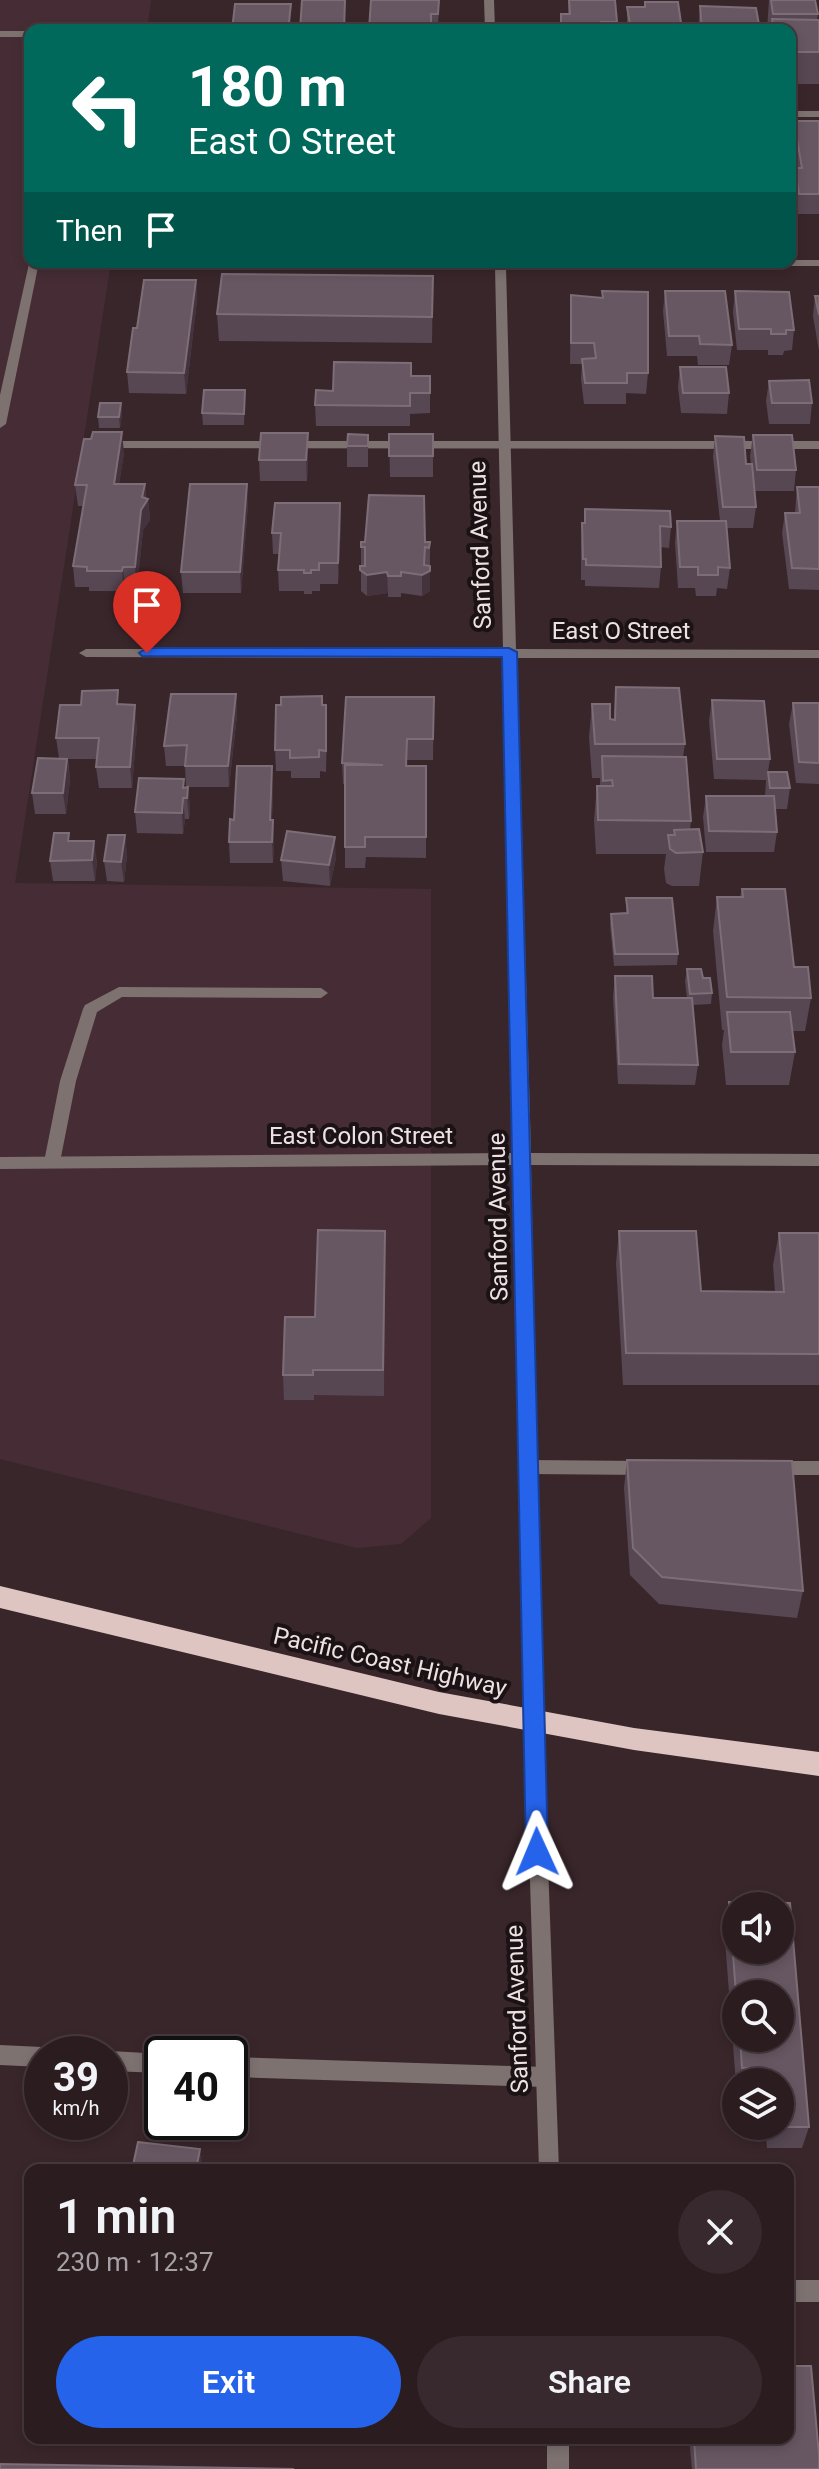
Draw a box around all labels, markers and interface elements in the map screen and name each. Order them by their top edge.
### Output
text: 180 m [188,54,347,120]
icon: left [56,56,160,160]
text: East O Street [188,121,396,163]
icon: arrive [139,208,183,252]
text: Then [56,213,123,248]
street label: Sanford Avenue [463,460,497,630]
pin [113,571,181,653]
icon: arrive [125,583,169,627]
street label: East O Street [552,617,690,645]
street label: East Colon Street [269,1122,453,1150]
street label: Sanford Avenue [483,1133,513,1301]
street label: Pacific Coast Highway [271,1622,510,1703]
position arrow [495,1810,579,1894]
map controls [722,1892,794,2140]
button: sound [722,1892,794,1964]
street label: Sanford Avenue [500,1924,534,2094]
button: search [722,1980,794,2052]
speed limit sign: 40 [144,2036,248,2140]
text: 39 [53,2054,99,2101]
button: layers [722,2068,794,2140]
text: km/h [53,2096,99,2120]
text: 1 min [56,2188,176,2245]
button: close [678,2190,762,2274]
text: 230 m · 12:37 [56,2247,214,2277]
button: Exit [56,2336,401,2428]
button: Share [417,2336,762,2428]

